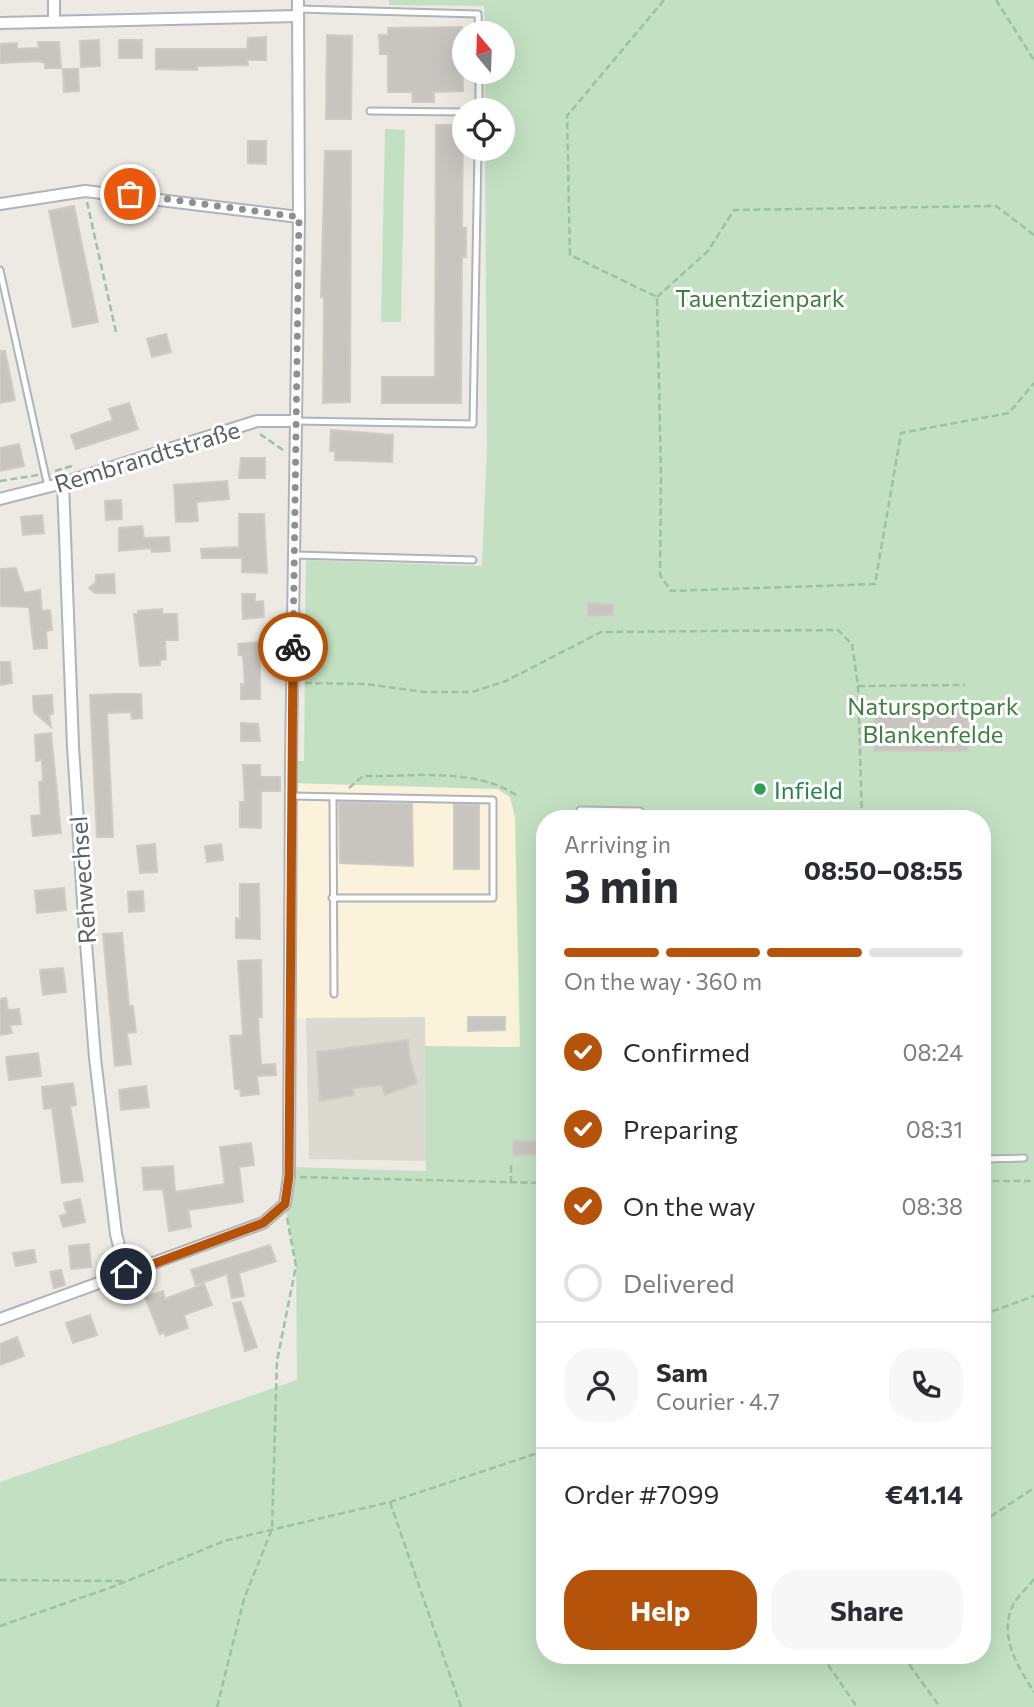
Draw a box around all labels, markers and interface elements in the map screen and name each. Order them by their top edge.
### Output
north arrow [452,21,514,84]
map controls [452,21,515,161]
button: locate [452,98,515,161]
pin [100,164,160,224]
icon: bag [111,175,149,213]
park label: Tauentzienpark [675,283,845,312]
street label: Rembrandtstraße [51,414,243,498]
courier [258,612,328,682]
icon: bike [274,628,312,666]
park label: Natursportpark Blankenfelde [847,691,1019,748]
place label: Infield [774,775,843,804]
marker: Infield [752,781,768,797]
street label: Rehwechsel [63,815,101,945]
text: Arriving in [564,830,671,858]
text: 08:50–08:55 [804,854,963,885]
text: 3 min [564,856,679,912]
text: On the way · 360 m [564,967,762,995]
icon: check [564,1033,602,1071]
text: Confirmed [623,1036,750,1067]
text: 08:24 [902,1038,963,1066]
icon: check [564,1110,602,1148]
text: Preparing [623,1113,738,1144]
text: 08:31 [906,1115,963,1143]
icon: check [564,1187,602,1225]
text: On the way [623,1190,756,1221]
text: 08:38 [902,1192,963,1220]
pin [96,1244,156,1304]
icon: home [107,1255,145,1293]
text: Delivered [623,1267,734,1298]
button: person [564,1348,638,1422]
button: phone [889,1348,963,1422]
text: Sam [656,1356,708,1387]
text: Courier · 4.7 [656,1387,780,1415]
text: Order #7099 [564,1478,719,1509]
text: €41.14 [885,1478,963,1509]
button: Help [564,1570,757,1650]
button: Share [771,1570,963,1650]

